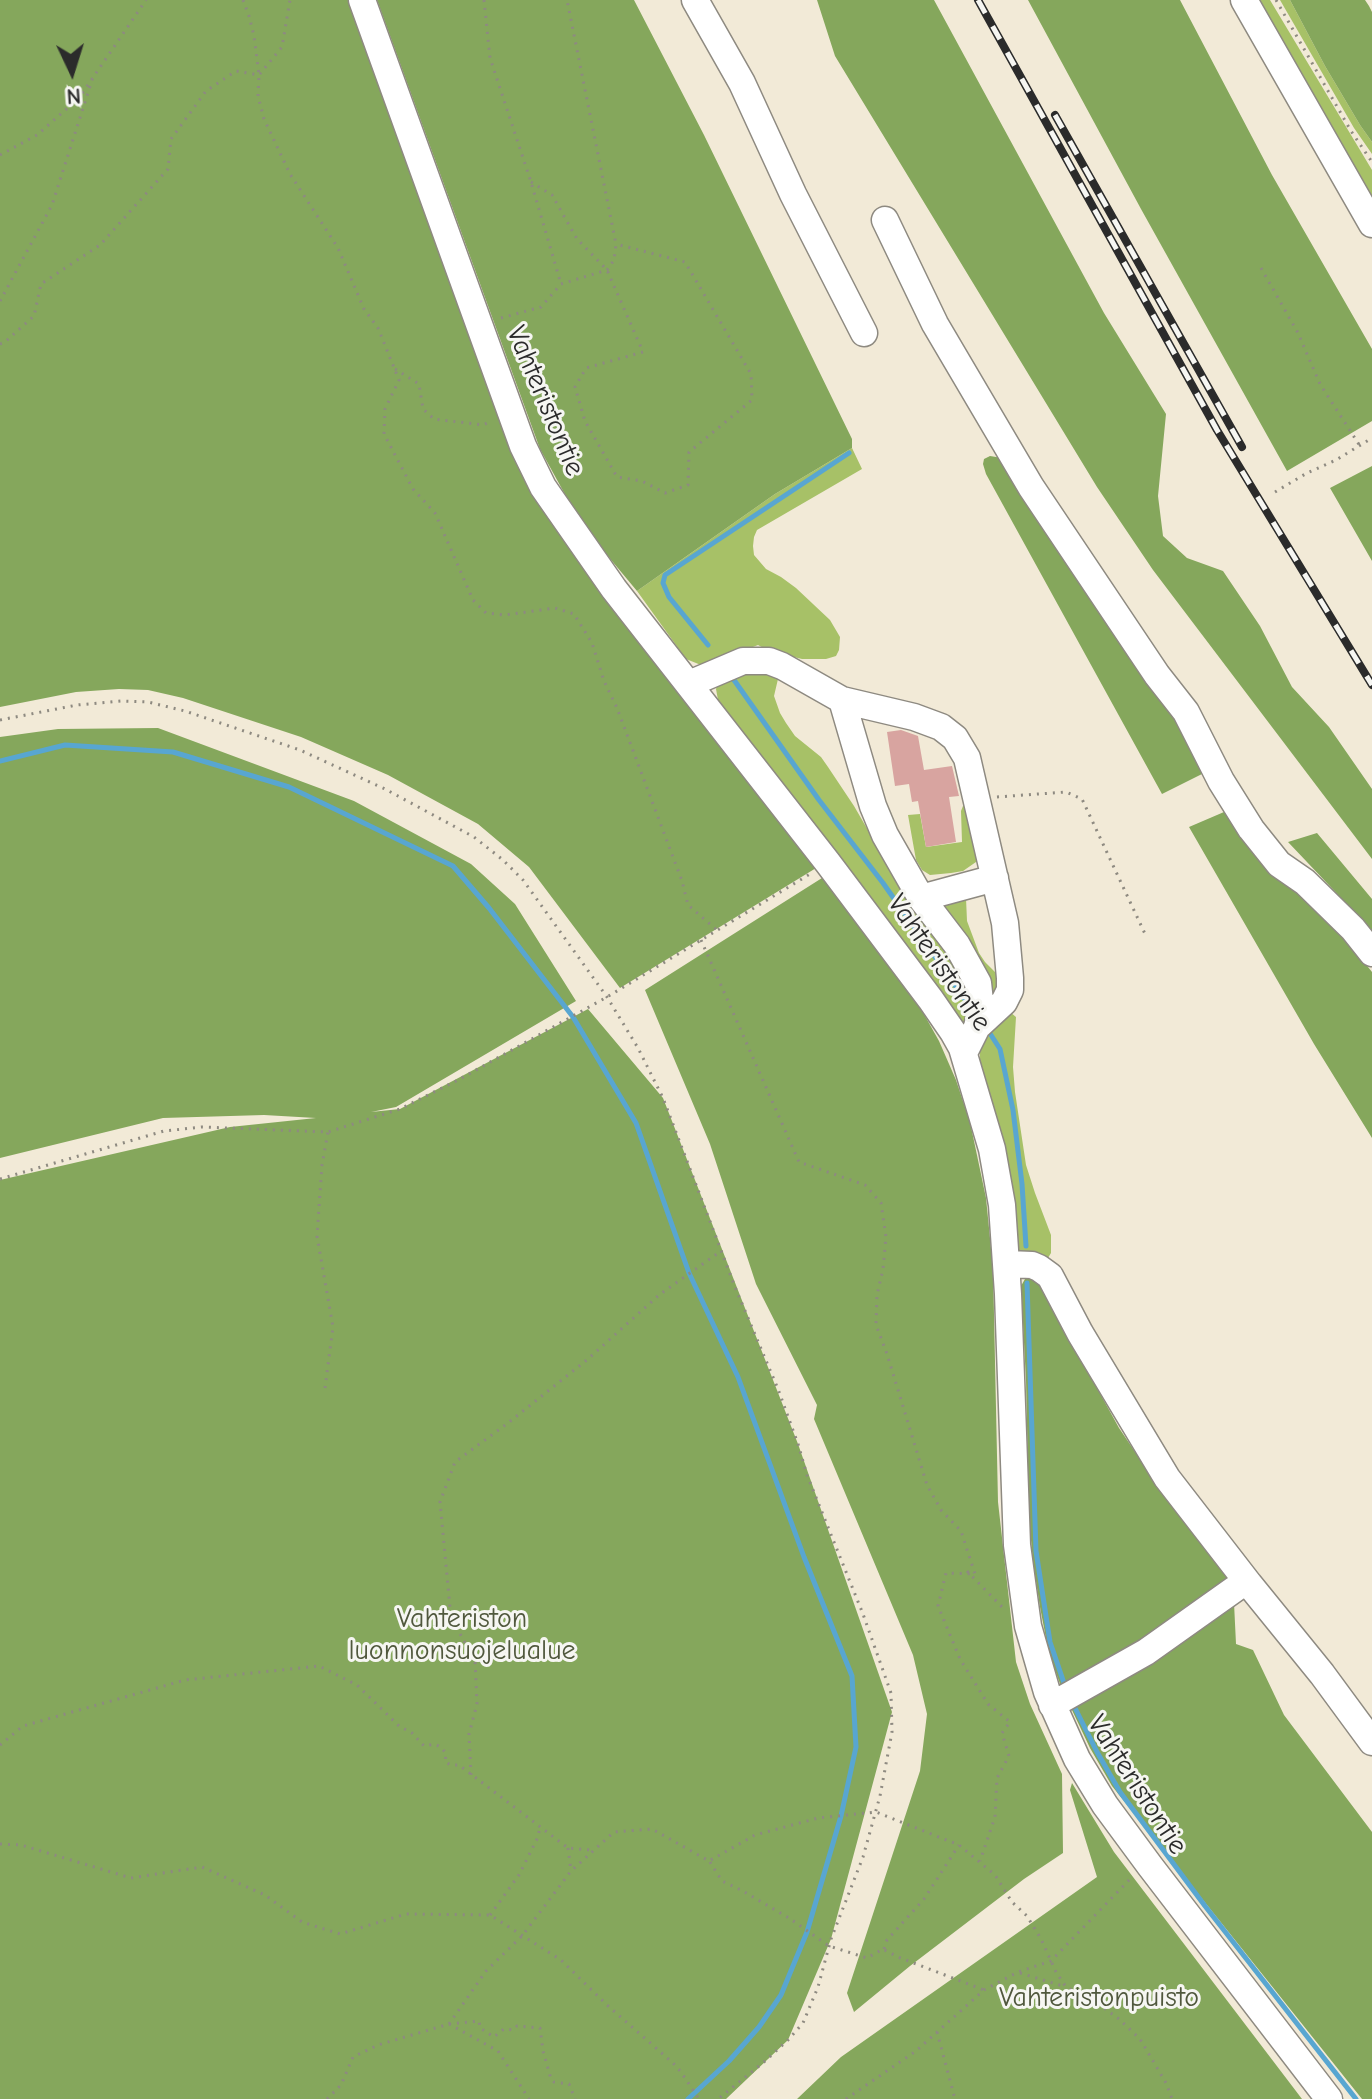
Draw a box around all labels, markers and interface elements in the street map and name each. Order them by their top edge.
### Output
north arrow [32,32,112,112]
text: N [66,82,82,109]
street label: Vahteristontie [498,321,592,481]
street label: Vahteristontie [880,888,998,1038]
park label: Vahteriston luonnonsuojelualue [348,1602,576,1668]
street label: Vahteristontie [1080,1709,1194,1861]
park label: Vahteristonpuisto [999,1981,1199,2015]

